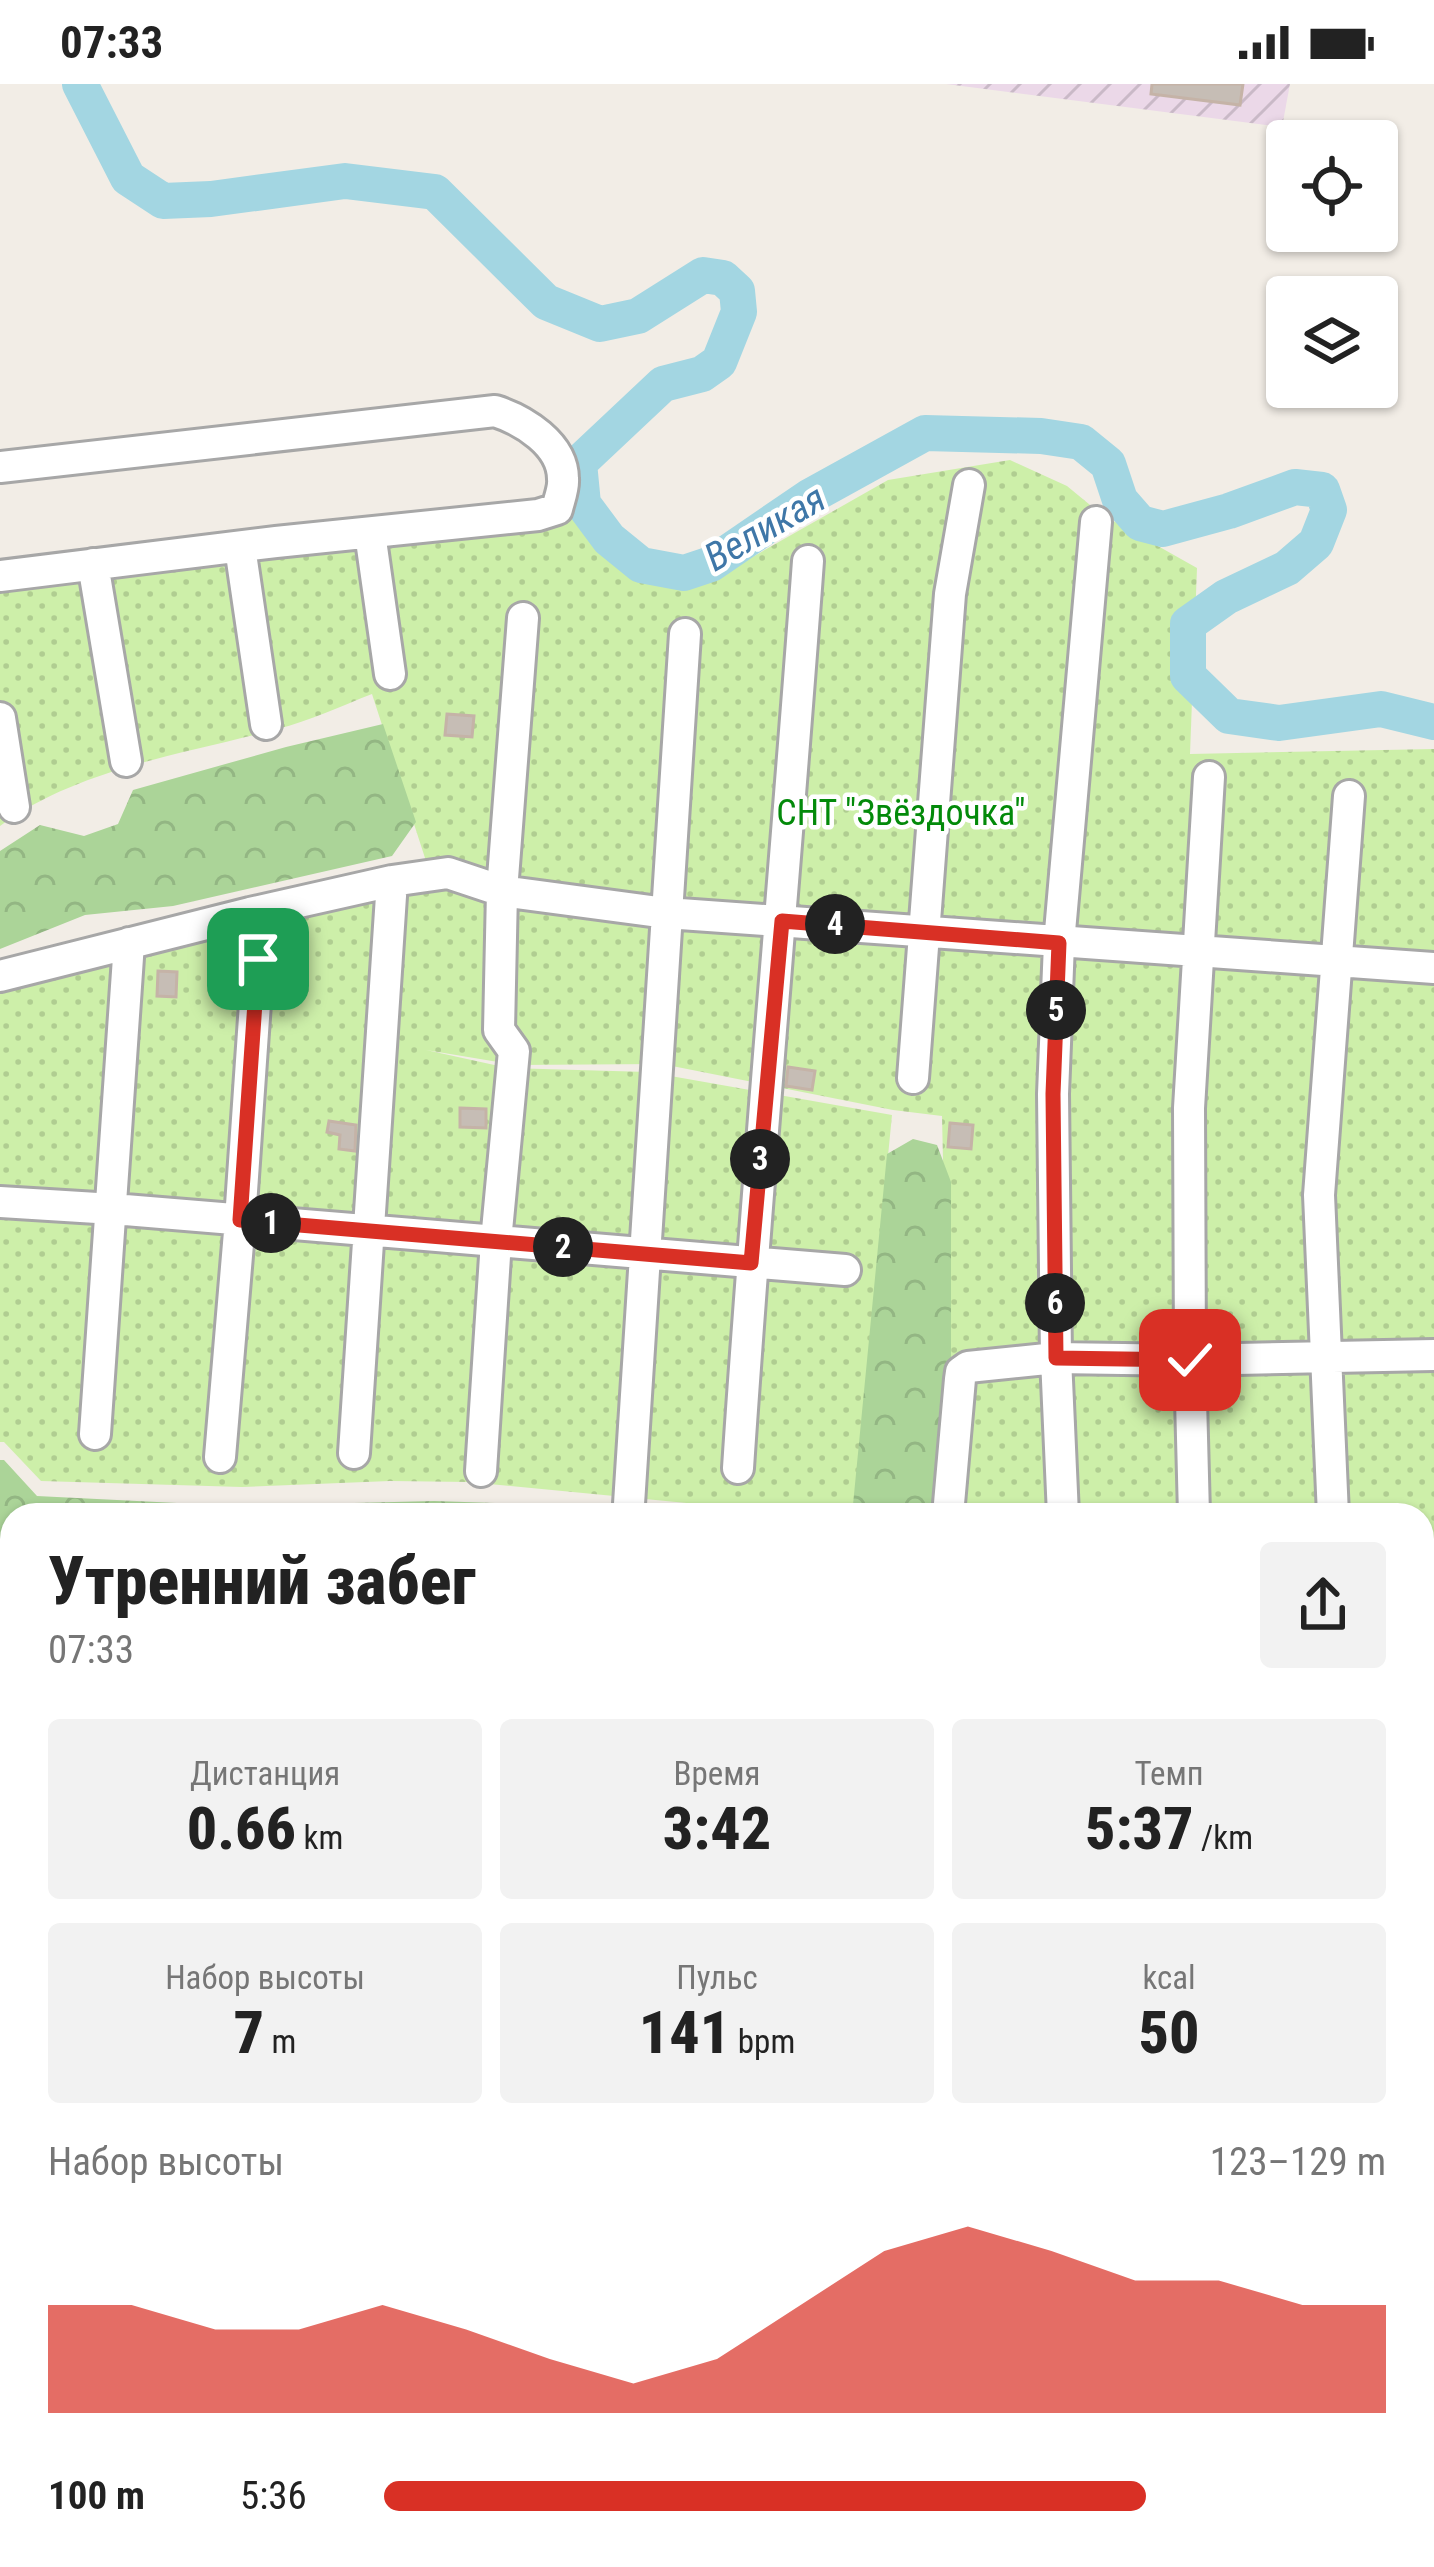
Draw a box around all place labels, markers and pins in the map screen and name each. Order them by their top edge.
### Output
pin: 4 [805,894,865,954]
pin [207,908,309,1010]
pin: 5 [1026,980,1086,1040]
pin: 3 [730,1129,790,1189]
pin: 1 [241,1193,301,1253]
pin: 2 [533,1217,593,1277]
pin: 6 [1025,1273,1085,1333]
pin [1139,1309,1241,1411]

